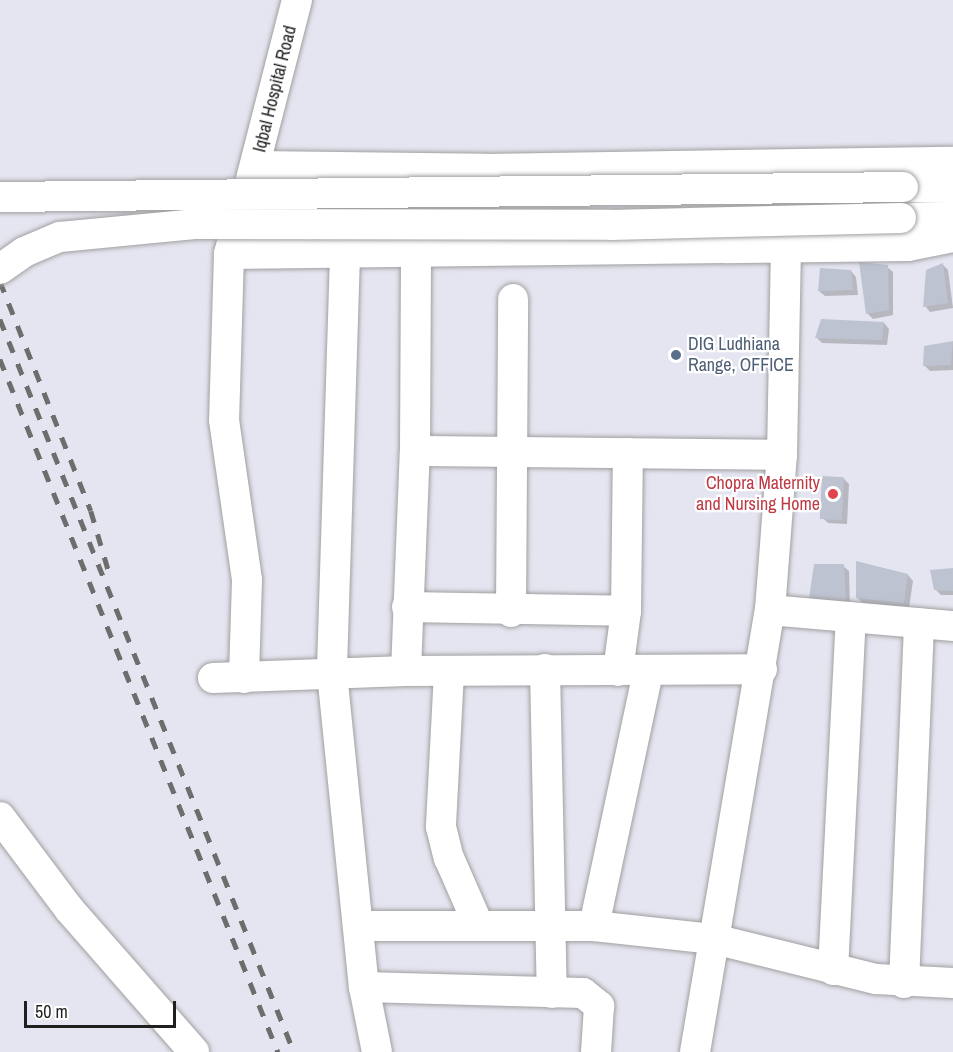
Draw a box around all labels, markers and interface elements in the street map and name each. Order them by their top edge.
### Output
street label: Iqbal Hospital Road [249,23,301,155]
place label: DIG Ludhiana Range, OFFICE [688,334,794,376]
marker: DIG Ludhiana Range, OFFICE [669,348,683,362]
place label: Chopra Maternity and Nursing Home [696,473,820,516]
marker: Chopra Maternity and Nursing Home [824,485,842,503]
scale bar [27,989,178,1027]
text: 50 m [35,999,68,1024]

